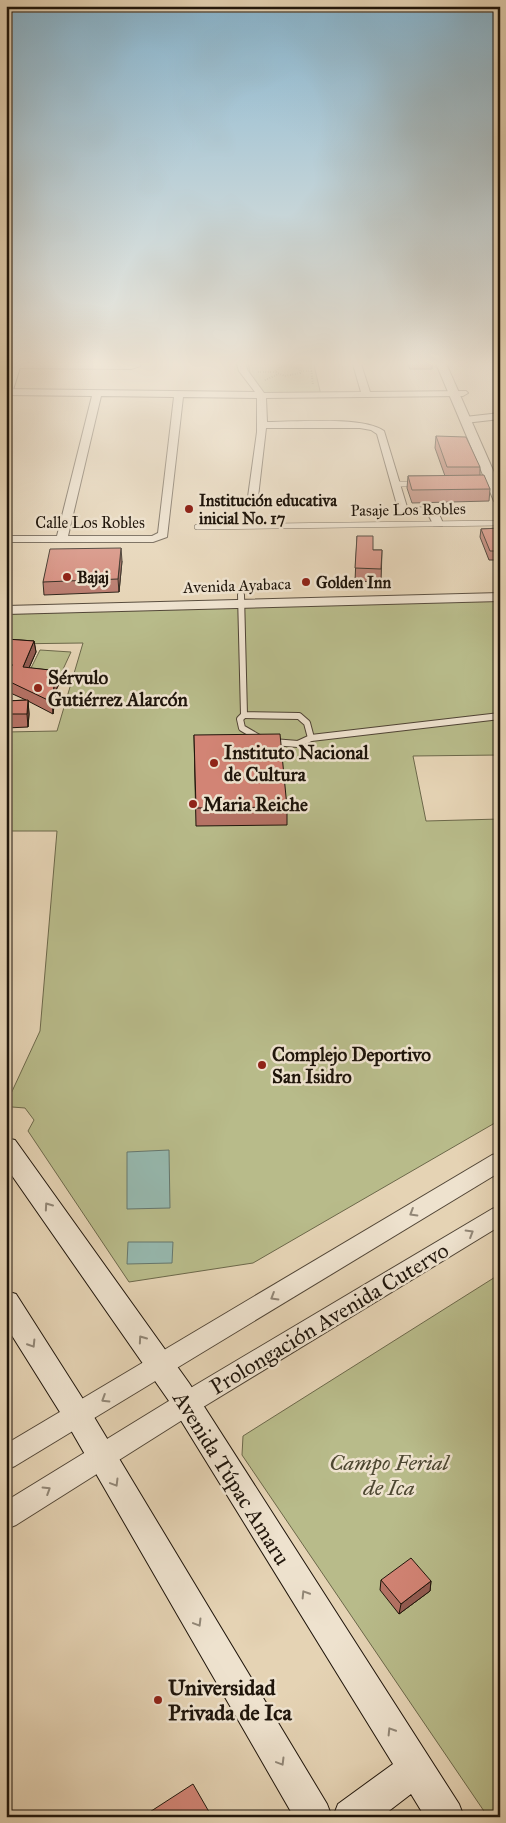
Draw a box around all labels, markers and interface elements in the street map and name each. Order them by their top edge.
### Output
place label: Institución educativa inicial No. 17 [199,491,338,528]
street label: Pasaje Los Robles [350,499,466,520]
marker: Institución educativa inicial No. 17 [183,503,195,515]
street label: Calle Los Robles [35,513,145,532]
place label: Bajaj [77,568,109,588]
marker: Bajaj [61,571,73,583]
place label: Golden Inn [316,573,391,592]
street label: Avenida Ayabaca [182,574,292,597]
marker: Golden Inn [300,576,312,588]
place label: Sérvulo Gutiérrez Alarcón [48,666,188,711]
marker: Sérvulo Gutiérrez Alarcón [32,682,44,694]
place label: Instituto Nacional de Cultura [224,741,369,786]
marker: Instituto Nacional de Cultura [208,757,220,769]
place label: Maria Reiche [203,793,308,816]
marker: Maria Reiche [187,798,199,810]
place label: Complejo Deportivo San Isidro [272,1043,431,1088]
marker: Complejo Deportivo San Isidro [256,1059,268,1071]
one-way arrow [45,1202,54,1212]
one-way arrow [409,1206,418,1216]
one-way arrow [465,1230,474,1239]
street label: Prolongación Avenida Cutervo [205,1236,453,1400]
one-way arrow [270,1290,279,1300]
one-way arrow [139,1335,148,1344]
one-way arrow [26,1338,36,1347]
street label: Avenida Túpac Amaru [167,1386,296,1570]
one-way arrow [101,1393,110,1402]
park label: Campo Ferial de Ica [329,1449,451,1501]
one-way arrow [109,1477,119,1486]
one-way arrow [42,1487,51,1496]
one-way arrow [302,1590,311,1599]
one-way arrow [192,1617,202,1626]
place label: Universidad Privada de Ica [168,1674,293,1726]
marker: Universidad Privada de Ica [152,1694,164,1706]
one-way arrow [388,1728,398,1737]
one-way arrow [275,1757,285,1766]

